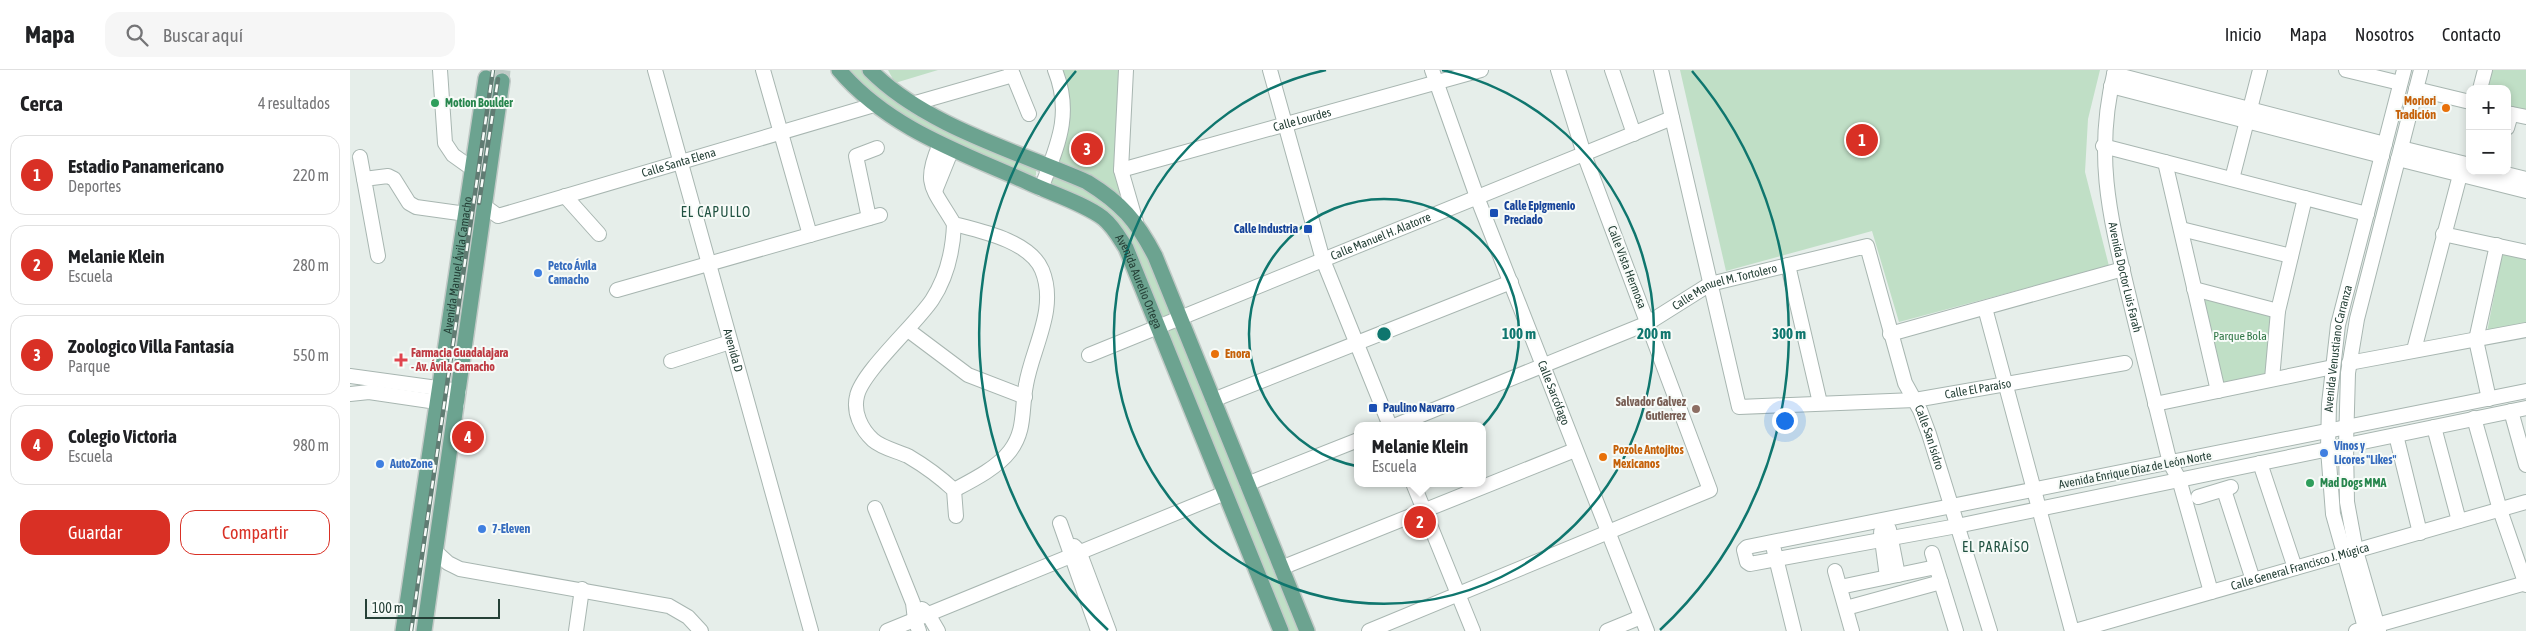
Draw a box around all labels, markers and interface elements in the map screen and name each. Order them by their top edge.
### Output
search box [105,12,455,57]
text: Mapa [25,21,75,48]
icon: search [123,21,151,49]
text: Buscar aquí [163,24,243,46]
text: Inicio [2225,24,2261,45]
text: Mapa [2289,24,2327,45]
text: Nosotros [2355,24,2414,45]
text: Contacto [2442,24,2501,45]
map controls [2466,85,2511,175]
button: + [2466,85,2511,130]
text: Cerca [20,91,63,115]
text: 4 resultados [258,94,330,112]
place label: Moriori Tradición [2395,94,2436,122]
place label: Motion Boulder [445,96,513,110]
marker: Motion Boulder [429,97,441,109]
marker: Moriori Tradición [2440,102,2452,114]
street label: Calle Lourdes [1272,105,1333,134]
pin: 1 [1846,121,1878,159]
pin: 3 [1071,130,1103,168]
button: − [2466,130,2511,175]
street label: Calle Santa Elena [640,145,717,180]
text: Estadio Panamericano [68,155,224,177]
text: 1 [33,166,41,184]
text: 220 m [293,166,329,184]
text: Deportes [68,177,121,195]
street label: Avenida Manuel Ávila Camacho [441,195,475,335]
place label: Calle Epigmenio Preciado [1504,199,1576,227]
district label: EL CAPULLO [681,204,751,220]
marker: Calle Epigmenio Preciado [1488,207,1500,219]
street label: Calle Manuel H. Alatorre [1329,210,1433,263]
street label: Avenida Doctor Luis Farah [2105,221,2145,334]
place label: Calle Industria [1234,222,1298,236]
marker: Calle Industria [1302,223,1314,235]
street label: Calle Vista Hermosa [1605,223,1649,311]
street label: Avenida Aurelio Ortega [1112,232,1165,331]
text: Melanie Klein [68,245,164,267]
text: 2 [33,256,41,274]
text: 280 m [293,256,329,274]
place label: Petco Ávila Camacho [548,258,597,287]
street label: Calle Manuel M. Tortolero [1670,261,1779,313]
text: Escuela [68,267,113,285]
marker: Petco Ávila Camacho [532,267,544,279]
street label: Avenida Venustiano Carranza [2322,283,2355,412]
centre of rings [1375,325,1393,343]
text: 100 m [1502,325,1536,342]
text: 200 m [1637,325,1671,342]
text: 300 m [1772,325,1806,342]
street label: Avenida D [720,327,746,374]
park label: Parque Bola [2213,329,2267,343]
text: Zoologico Villa Fantasía [68,335,234,357]
text: 3 [33,346,41,364]
text: 550 m [293,346,329,364]
place label: Farmacia Guadalajara - Av. Ávila Camacho [411,346,509,374]
place label: Enora [1225,347,1251,361]
marker: Enora [1209,348,1221,360]
marker: Farmacia Guadalajara - Av. Ávila Camacho [395,354,407,366]
text: Parque [68,357,110,375]
street label: Calle Sarcófago [1535,359,1573,427]
street label: Calle El Paraíso [1944,376,2013,402]
place label: Salvador Galvez Gutierrez [1616,395,1687,423]
place label: Paulino Navarro [1383,401,1455,415]
marker: Paulino Navarro [1367,402,1379,414]
marker: Salvador Galvez Gutierrez [1690,403,1702,415]
street label: Calle San Isidro [1912,403,1947,472]
your location [1772,408,1798,434]
pin: 4 [452,418,484,456]
popup [1354,422,1486,487]
text: Colegio Victoria [68,425,177,447]
text: Melanie Klein [1372,435,1468,457]
text: 4 [33,436,41,454]
text: 980 m [293,436,329,454]
place label: Vinos y Licores "Likes" [2333,439,2396,467]
place label: Pozole Antojitos Mexicanos [1613,443,1684,471]
text: Escuela [68,447,113,465]
marker: Vinos y Licores "Likes" [2318,447,2330,459]
street label: Avenida Enrique Díaz de León Norte [2057,448,2213,492]
marker: Pozole Antojitos Mexicanos [1597,451,1609,463]
place label: AutoZone [389,457,434,471]
text: Escuela [1372,457,1417,475]
marker: AutoZone [374,458,386,470]
place label: Mad Dogs MMA [2320,476,2386,490]
marker: Mad Dogs MMA [2304,477,2316,489]
pin: 2 [1404,503,1436,541]
button: Guardar [20,510,170,555]
button: Compartir [180,510,330,555]
place label: 7-Eleven [492,522,530,536]
marker: 7-Eleven [476,523,488,535]
district label: EL PARAÍSO [1962,539,2030,555]
street label: Calle General Francisco J. Múgica [2229,540,2371,593]
scale bar [365,596,500,619]
text: 100 m [372,600,404,616]

